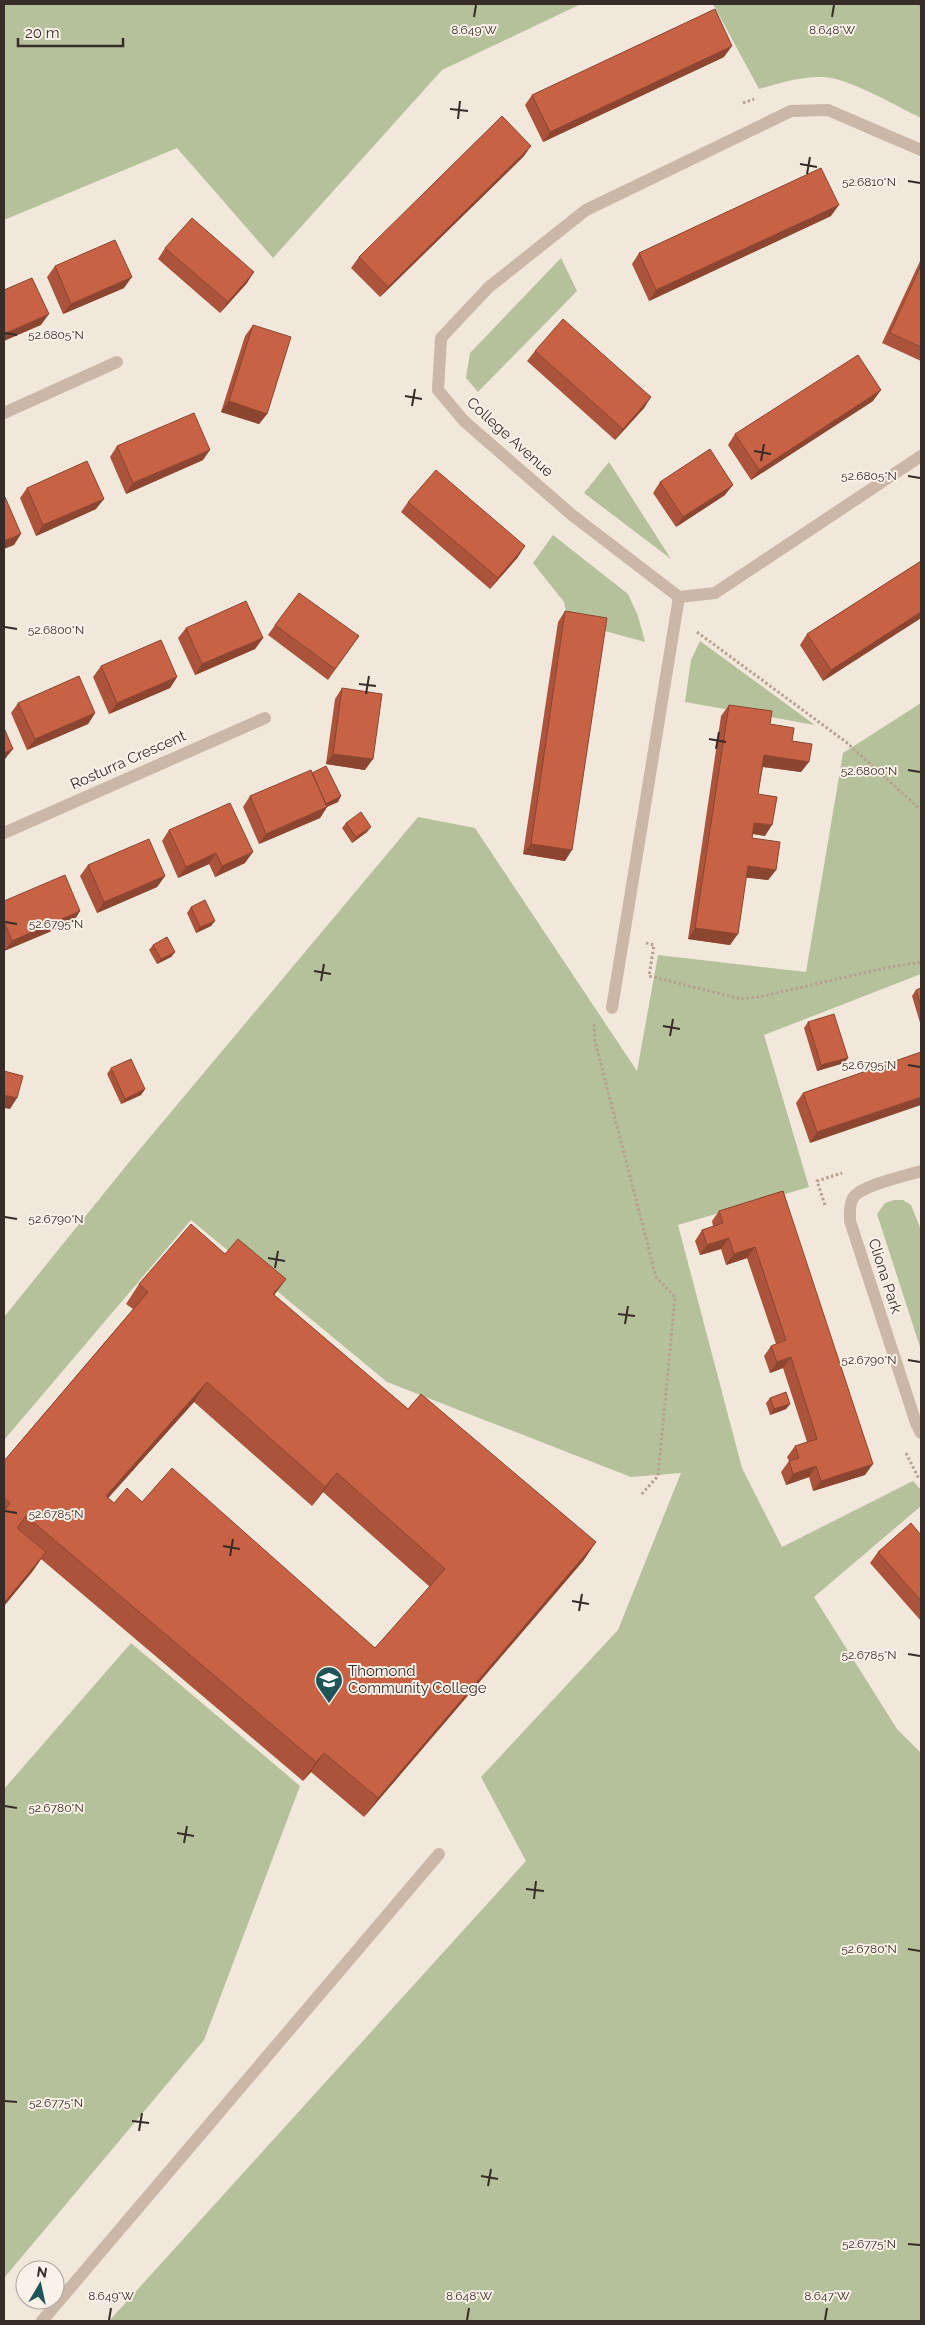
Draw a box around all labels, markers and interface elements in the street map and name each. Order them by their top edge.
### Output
scale bar [18,15,122,47]
text: 8.649°W [451,23,497,37]
text: 8.648°W [809,23,855,37]
text: 20 m [25,24,60,42]
text: 52.6810°N [842,175,896,189]
text: 52.6805°N [28,328,84,342]
street label: College Avenue [463,393,557,481]
text: 52.6805°N [841,469,897,483]
text: 52.6800°N [28,623,84,637]
street label: Rosturra Crescent [68,727,188,793]
text: 52.6800°N [841,764,897,778]
text: 52.6795°N [29,917,83,931]
text: 52.6795°N [842,1058,896,1072]
text: 52.6790°N [28,1212,84,1226]
street label: Cliona Park [864,1236,906,1316]
text: 52.6790°N [841,1353,897,1367]
text: 52.6785°N [29,1507,83,1521]
text: 52.6785°N [842,1648,896,1662]
place label: Thomond Community College [348,1662,487,1697]
school or university icon: Thomond Community College [314,1665,344,1704]
text: 52.6780°N [28,1801,84,1815]
text: 52.6780°N [841,1942,897,1956]
text: 52.6775°N [29,2096,83,2110]
text: 52.6775°N [842,2237,896,2251]
north arrow [15,2260,65,2310]
text: N [36,2263,49,2281]
text: 8.649°W [88,2289,134,2303]
text: 8.648°W [446,2289,492,2303]
text: 8.647°W [804,2289,850,2303]

